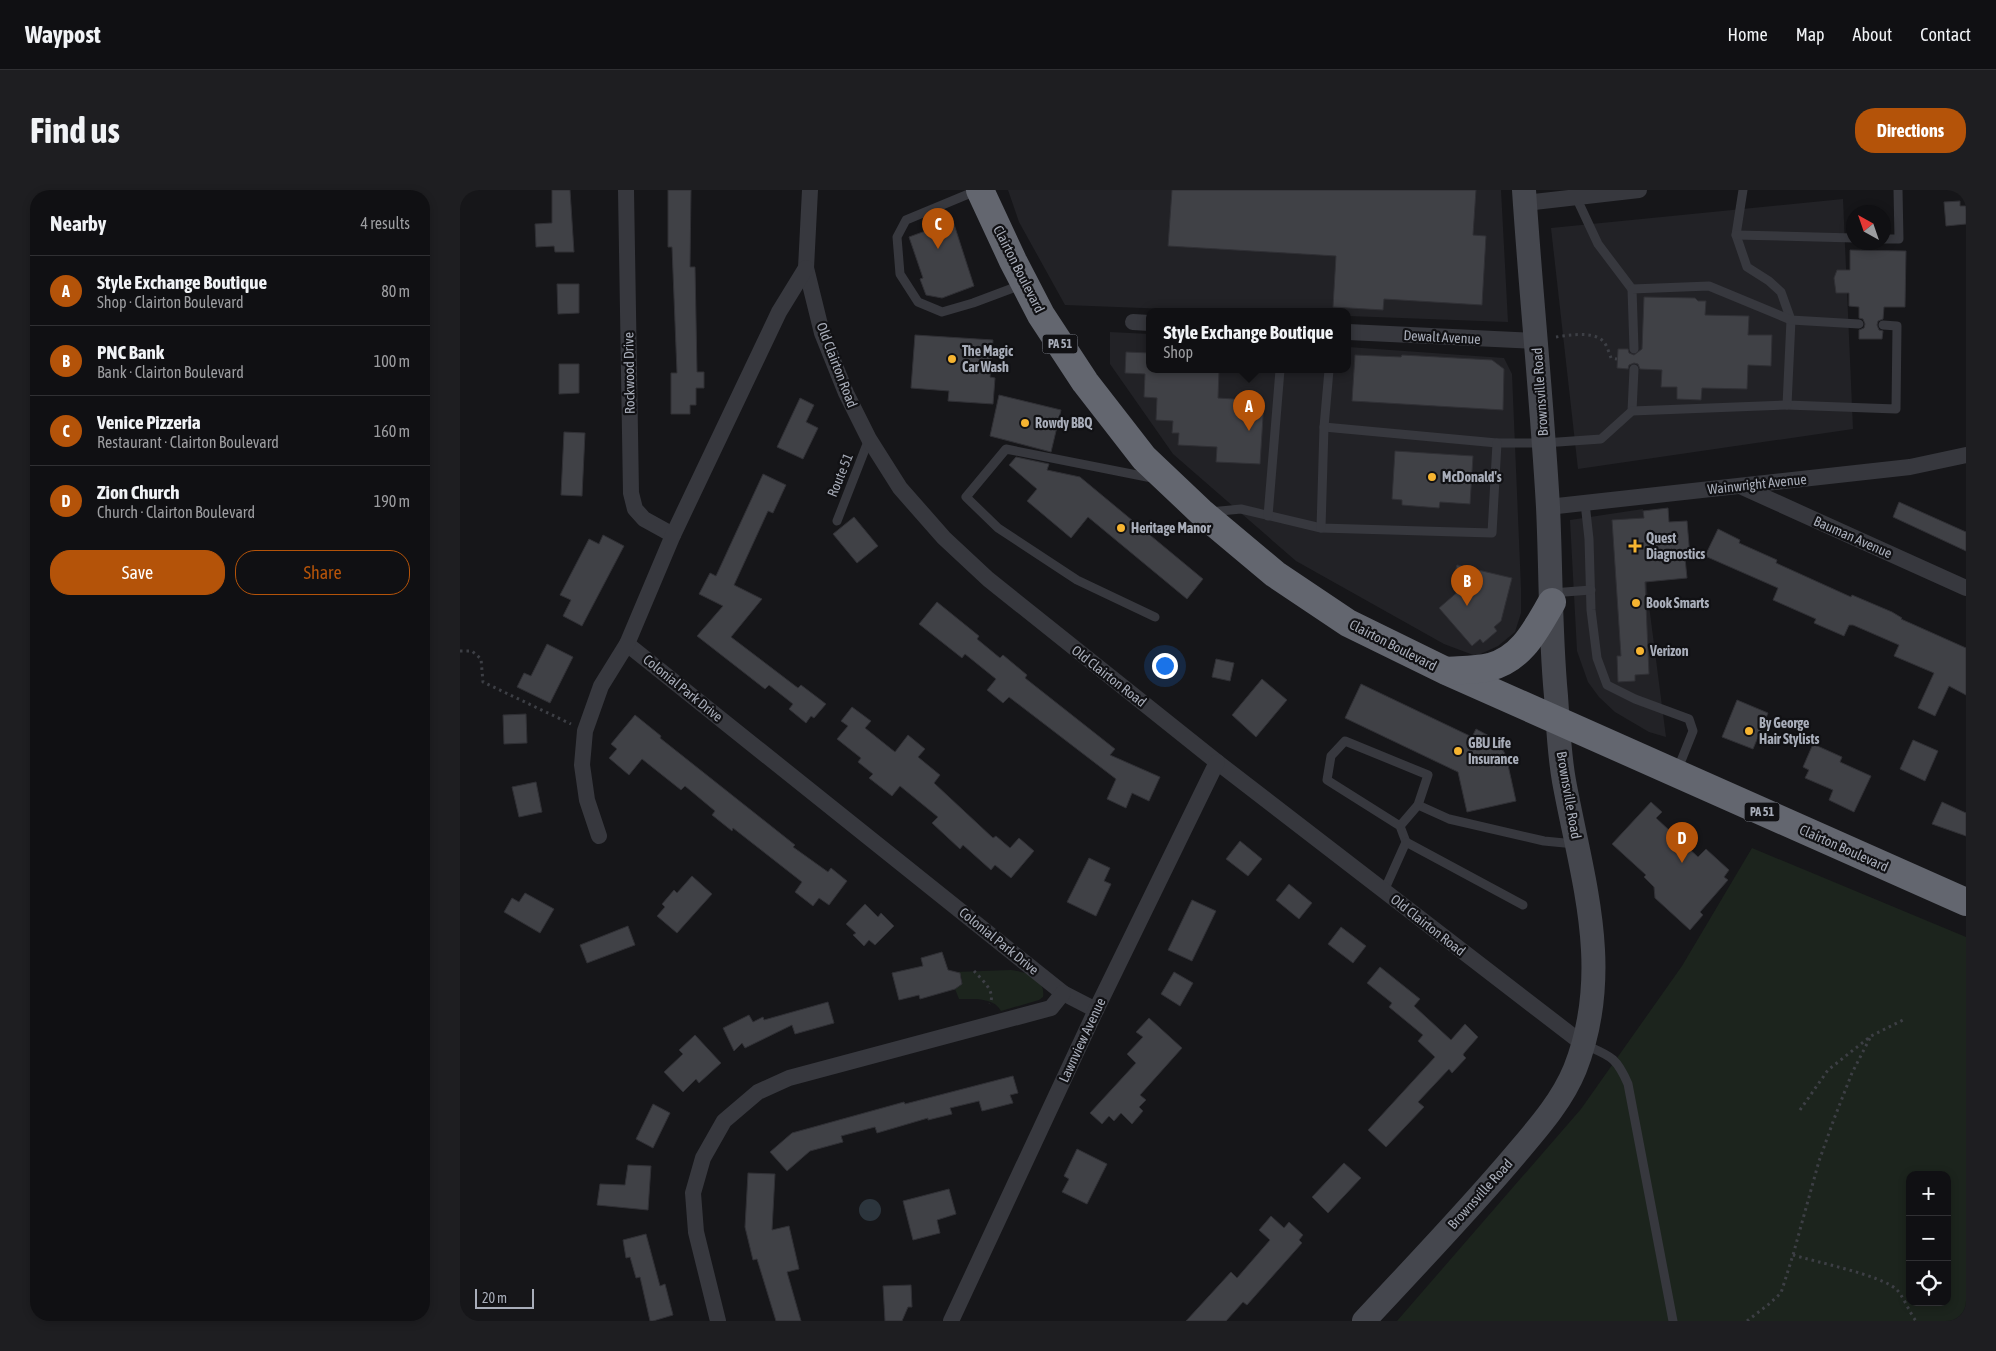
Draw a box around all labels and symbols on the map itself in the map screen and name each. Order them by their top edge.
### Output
north arrow [1846,205,1891,250]
pin: C [922,208,954,249]
street label: Clairton Boulevard [990,223,1048,315]
street label: Old Clairton Road [813,320,861,410]
street label: Dewalt Avenue [1403,327,1481,347]
street label: Rockwood Drive [620,332,638,414]
road number: PA 51 [1042,334,1078,354]
place label: The Magic Car Wash [962,343,1014,375]
street label: Brownsville Road [1529,347,1551,437]
marker: The Magic Car Wash [946,353,958,365]
pin: A [1233,390,1265,431]
place label: Rowdy BBQ [1035,415,1093,431]
marker: Rowdy BBQ [1019,417,1031,429]
street label: Route 51 [824,451,856,499]
place label: McDonald's [1442,469,1502,485]
marker: McDonald's [1426,471,1438,483]
street label: Wainwright Avenue [1707,471,1807,497]
street label: Bauman Avenue [1811,513,1895,561]
place label: Heritage Manor [1131,520,1212,536]
marker: Heritage Manor [1115,522,1127,534]
place label: Quest Diagnostics [1646,530,1705,562]
marker: Quest Diagnostics [1628,539,1642,553]
pin: B [1451,565,1483,606]
place label: Book Smarts [1646,595,1709,611]
marker: Book Smarts [1630,597,1642,609]
street label: Clairton Boulevard [1347,616,1439,674]
street label: Old Clairton Road [1069,642,1149,710]
place label: Verizon [1649,643,1689,659]
marker: Verizon [1634,645,1646,657]
street label: Colonial Park Drive [640,651,726,725]
your location [1152,653,1178,679]
place label: By George Hair Stylists [1759,715,1819,747]
marker: By George Hair Stylists [1743,725,1755,737]
place label: GBU Life Insurance [1468,735,1519,767]
marker: GBU Life Insurance [1452,745,1464,757]
street label: Brownsville Road [1553,750,1585,840]
road number: PA 51 [1744,802,1780,822]
street label: Clairton Boulevard [1797,821,1891,875]
pin: D [1666,822,1698,863]
street label: Old Clairton Road [1388,891,1468,959]
street label: Colonial Park Drive [956,904,1042,978]
street label: Lawnview Avenue [1055,995,1109,1085]
street label: Brownsville Road [1444,1156,1516,1232]
scale bar [475,1286,534,1309]

